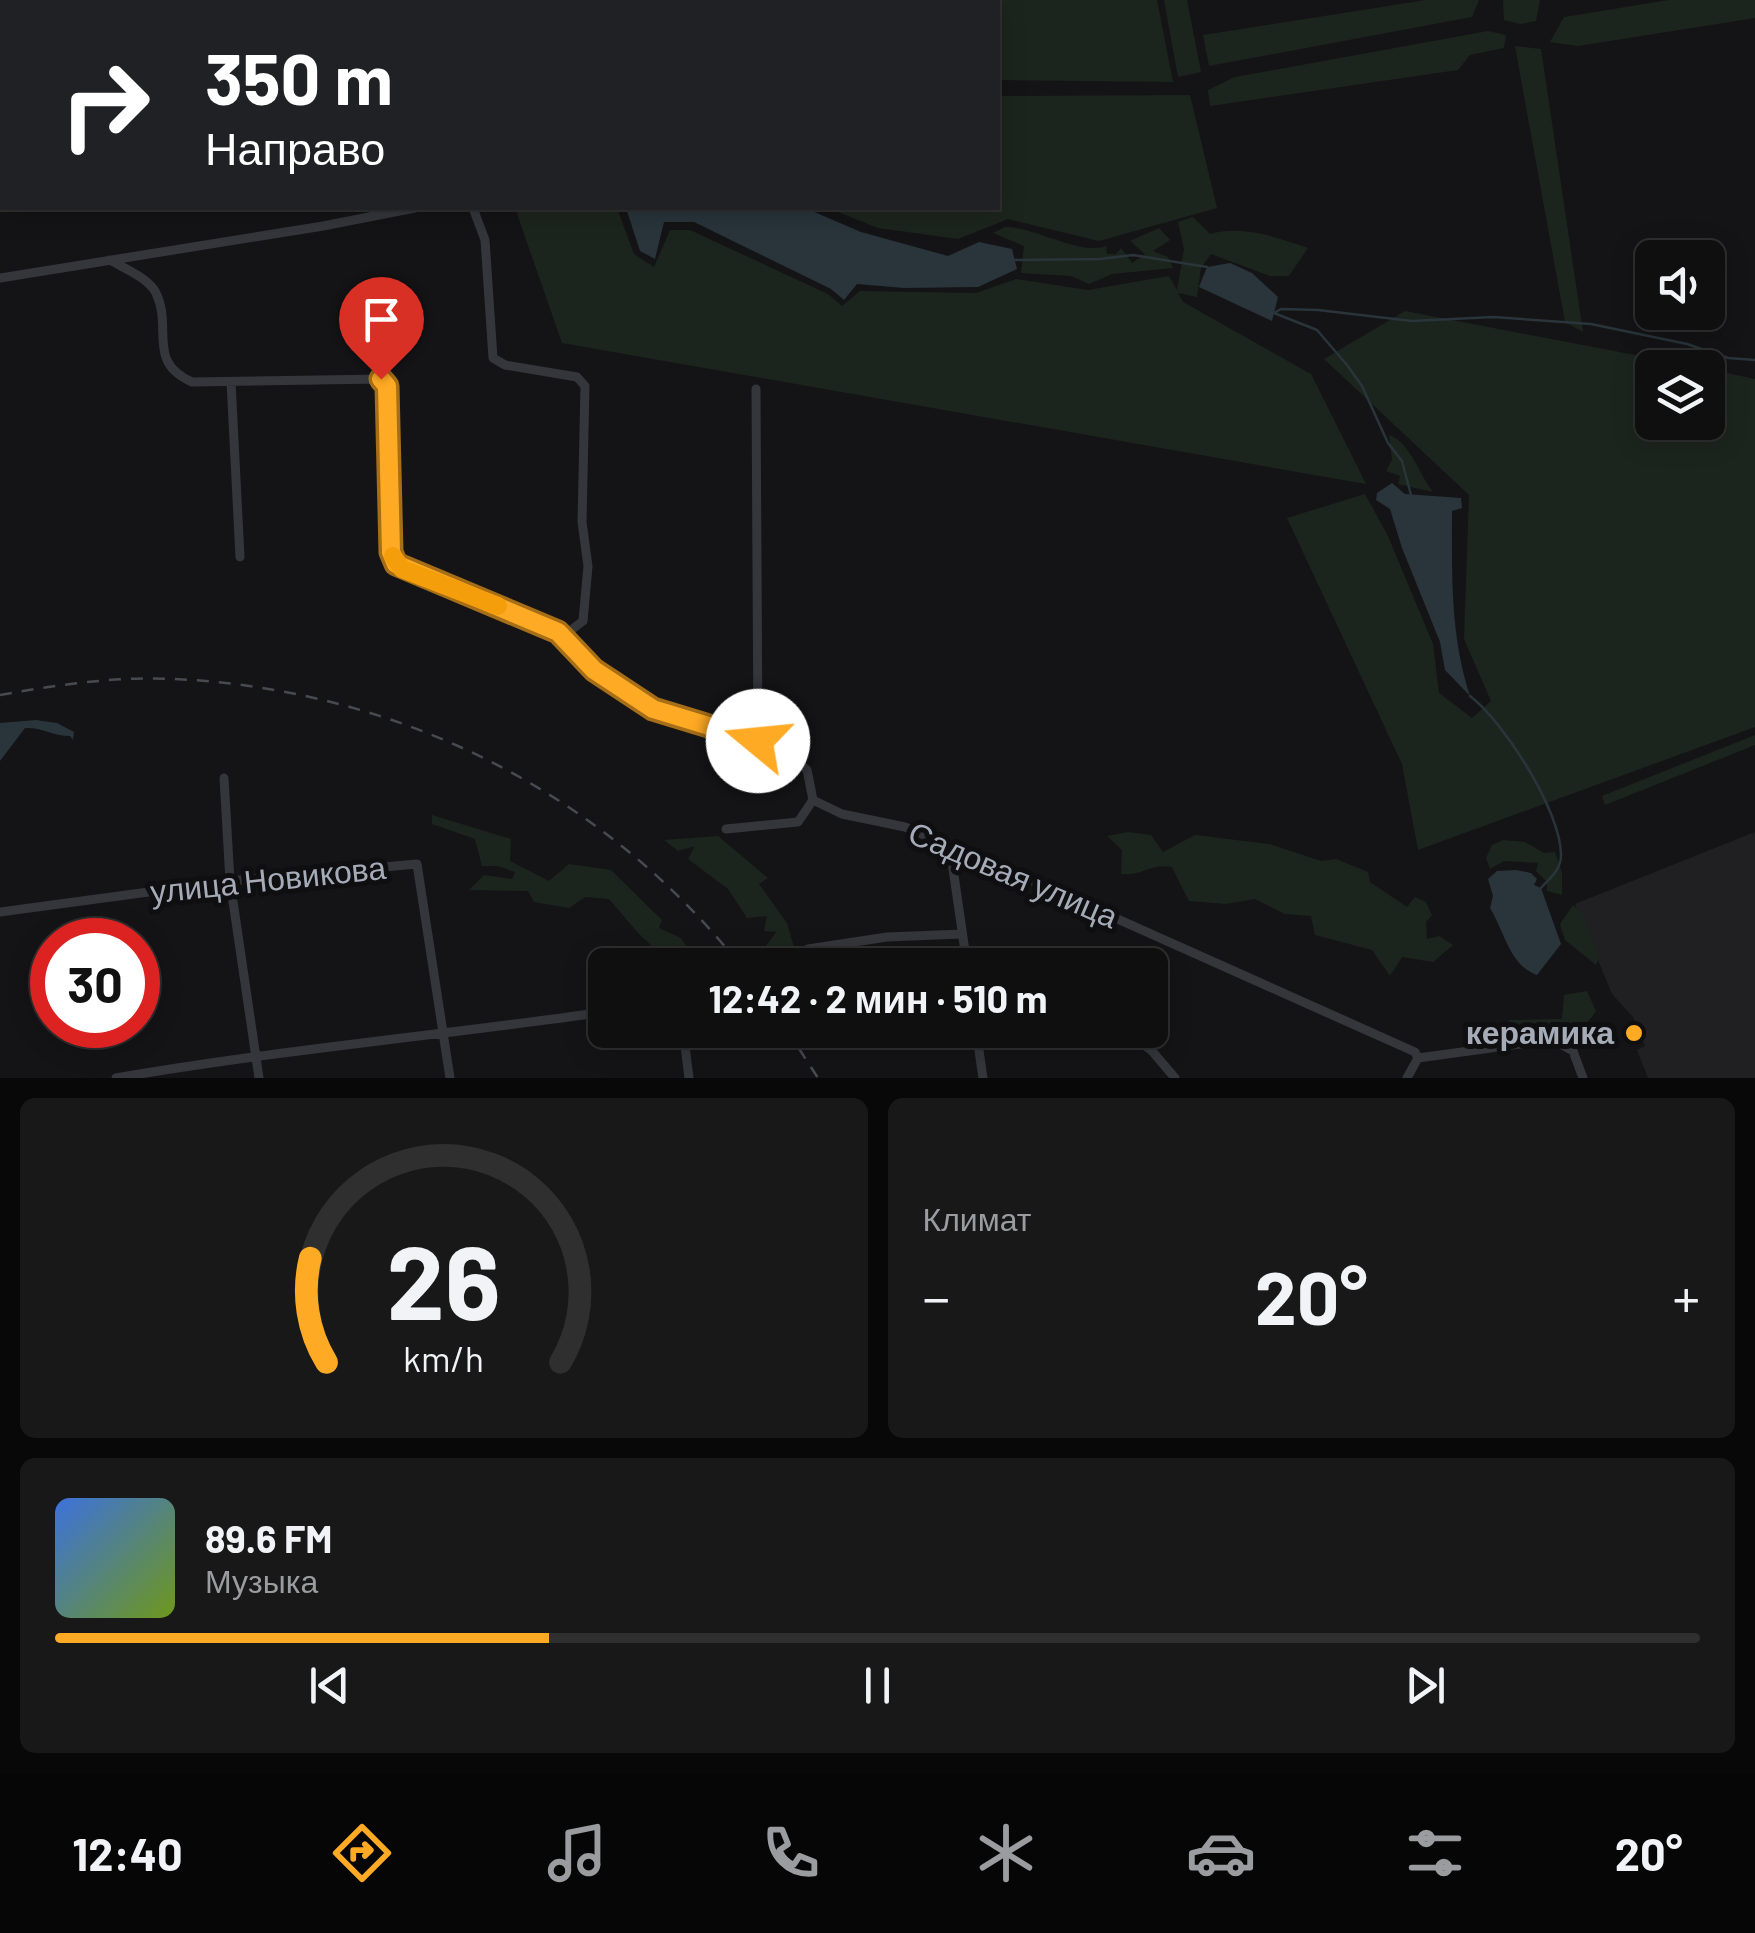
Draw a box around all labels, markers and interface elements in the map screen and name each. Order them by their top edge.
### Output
text: 350 m [205,35,393,119]
icon: right [40,40,170,170]
text: Направо [205,120,385,174]
map controls [1635,240,1725,440]
button: sound [1635,240,1725,330]
pin [339,277,424,380]
icon: arrive [354,292,409,347]
button: layers [1635,350,1725,440]
position arrow [706,689,810,793]
street label: Садовая улица [903,812,1124,935]
street label: улица Новикова [148,847,388,910]
speed limit sign: 30 [30,918,160,1048]
text: 12:42 · 2 мин · 510 m [709,975,1047,1021]
place label: керамика [1466,1012,1614,1051]
marker: керамика [1623,1022,1645,1044]
text: Климат [923,1199,1031,1237]
text: 26 [387,1216,501,1341]
text: 20° [1255,1250,1368,1340]
text: − [923,1263,950,1329]
text: + [1672,1263,1700,1329]
text: km/h [403,1336,484,1379]
text: 89.6 FM [205,1515,332,1561]
text: Музыка [205,1561,318,1599]
icon: previous [302,1658,357,1713]
icon: pause [850,1658,905,1713]
icon: next [1398,1658,1453,1713]
icon: directions [327,1818,397,1888]
icon: music [542,1818,612,1888]
icon: phone [756,1818,826,1888]
icon: climate [971,1818,1041,1888]
icon: car [1186,1818,1256,1888]
icon: filters [1400,1818,1470,1888]
text: 12:40 [72,1826,183,1880]
text: 20° [1615,1826,1683,1880]

